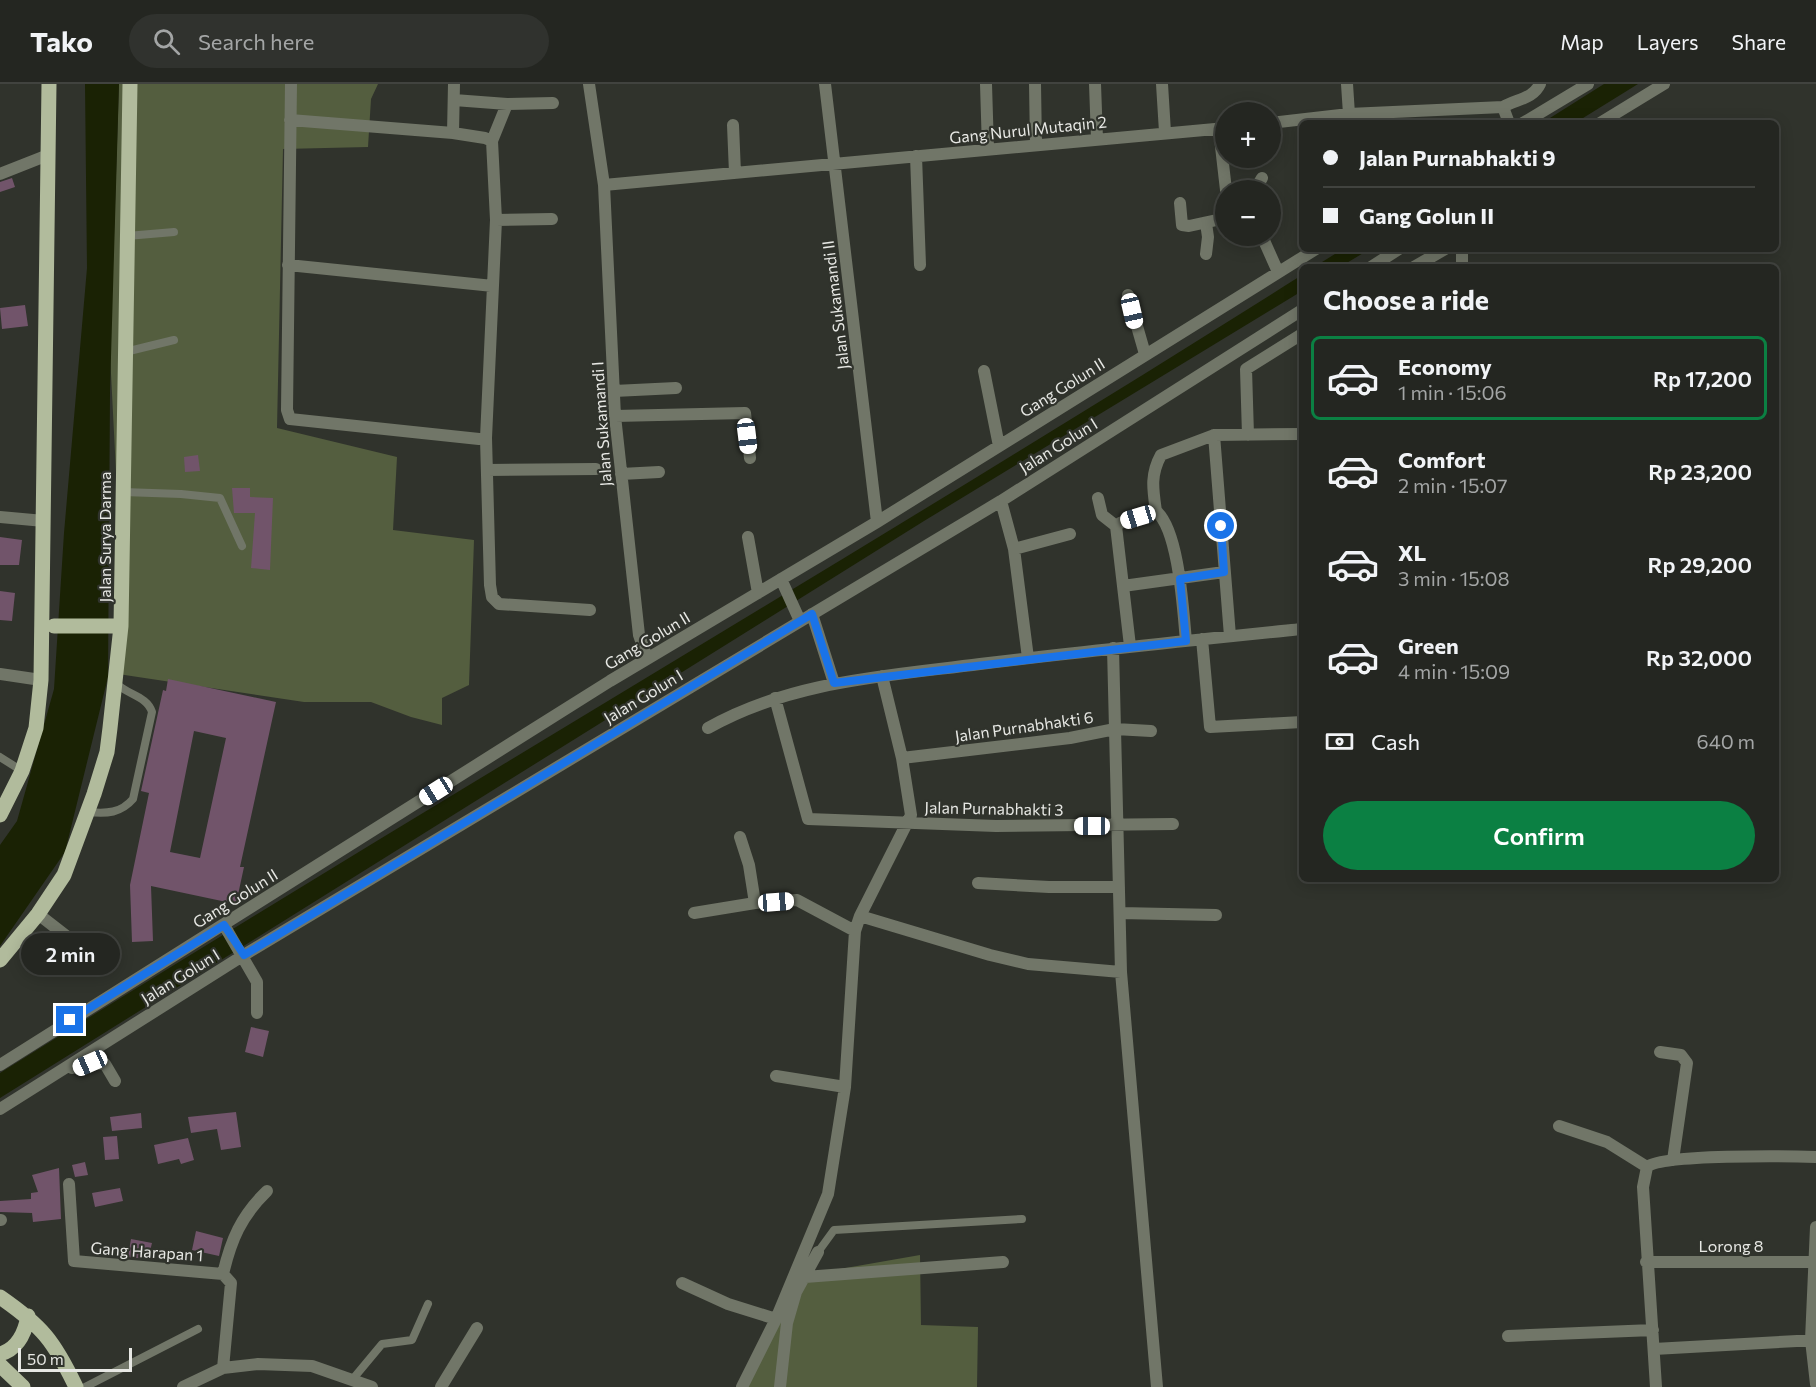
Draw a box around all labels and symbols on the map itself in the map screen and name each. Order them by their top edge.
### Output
street label: Gang Nurul Mutaqin 2 [948,111,1108,147]
street label: Jalan Sukamandi II [818,239,852,371]
car [1119,291,1145,331]
street label: Gang Golun II [1016,353,1108,421]
street label: Jalan Sukamandi I [587,361,615,487]
street label: Jalan Golun I [1015,413,1101,477]
car [736,417,758,455]
street label: Jalan Surya Darma [95,472,114,602]
car [1118,503,1158,531]
route start [1207,512,1234,539]
street label: Gang Golun II [601,607,693,673]
street label: Jalan Golun I [600,665,686,727]
street label: Jalan Purnabhakti 6 [953,707,1095,745]
car [416,774,456,808]
street label: Jalan Purnabhakti 3 [924,797,1064,819]
car [1074,817,1110,835]
street label: Gang Golun II [189,864,281,932]
car [757,892,795,912]
callout: 2 min [20,933,119,975]
street label: Jalan Golun I [137,944,223,1008]
route end [56,1006,83,1033]
car [70,1047,110,1079]
street label: Lorong 8 [1698,1236,1764,1255]
street label: Gang Harapan 1 [90,1238,204,1264]
scale bar [18,1345,132,1372]

